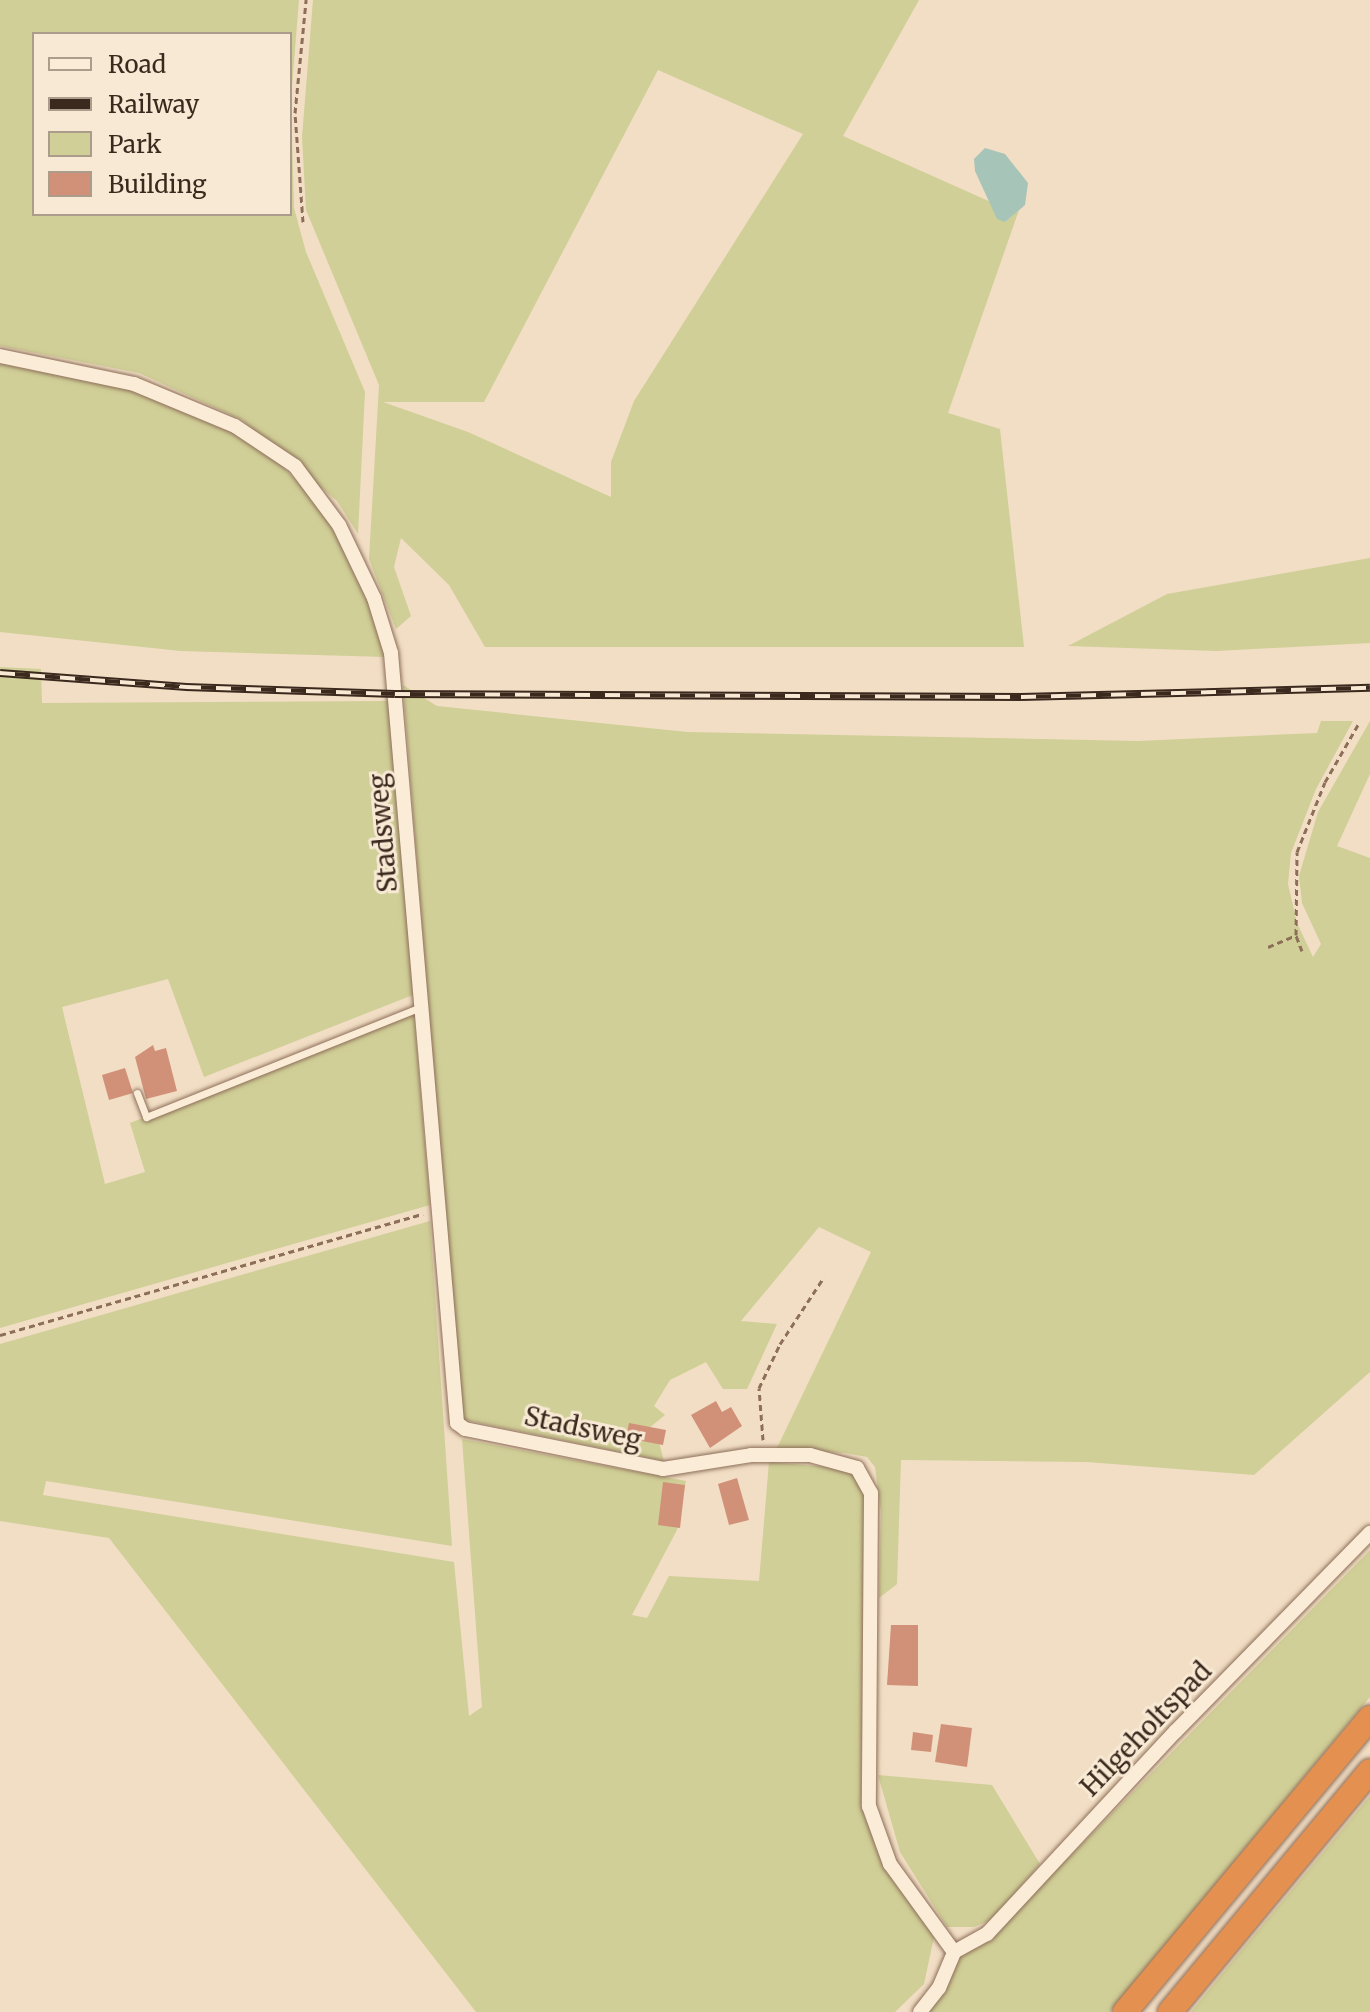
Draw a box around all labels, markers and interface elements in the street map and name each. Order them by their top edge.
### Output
legend [32,32,292,216]
text: Road [108,49,166,80]
text: Railway [108,89,199,120]
text: Park [108,129,161,160]
text: Building [108,169,207,200]
street label: Stadsweg [362,772,404,894]
street label: Stadsweg [521,1400,645,1456]
street label: Hilgeholtspad [1074,1655,1218,1803]

